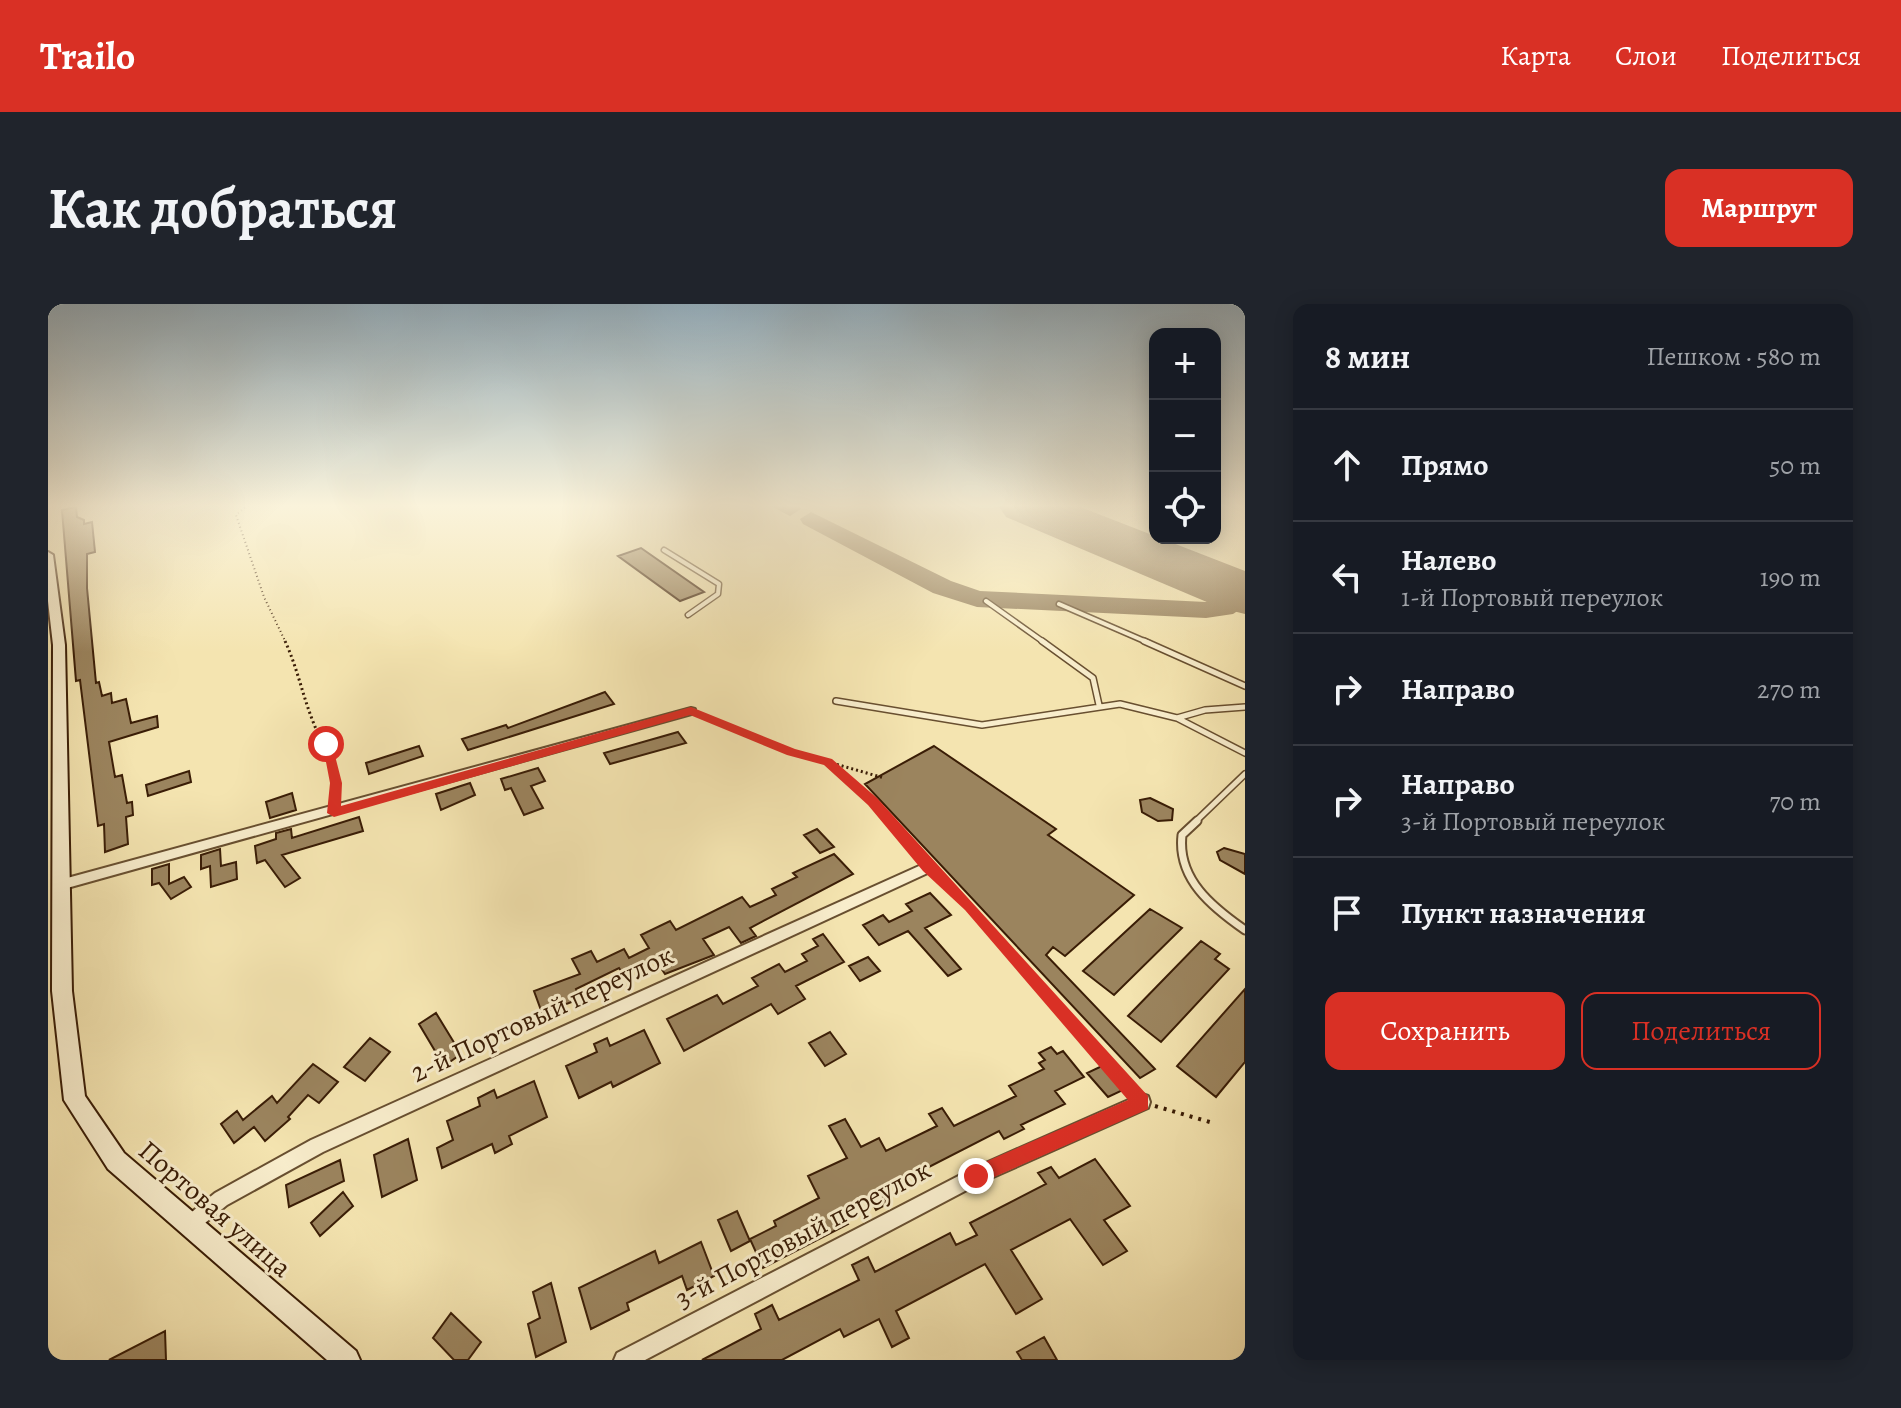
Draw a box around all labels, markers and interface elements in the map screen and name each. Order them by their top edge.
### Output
text: Trailo [40,30,135,82]
text: Карта [1500,37,1571,75]
text: Слои [1615,37,1677,75]
text: Поделиться [1721,37,1861,75]
button: Маршрут [1665,169,1853,247]
text: Как добраться [48,170,397,246]
map controls [1149,328,1221,544]
button: + [1149,328,1221,400]
text: 8 мин [1325,333,1410,380]
text: Пешком · 580 m [1647,339,1821,374]
button: − [1149,400,1221,472]
icon: ahead [1325,443,1369,487]
text: Прямо [1401,445,1488,485]
text: 50 m [1769,448,1821,483]
button: locate [1149,472,1221,544]
text: Налево [1401,540,1496,580]
icon: left [1325,555,1369,599]
text: 190 m [1760,560,1821,595]
text: 1-й Портовый переулок [1401,580,1663,615]
icon: right [1325,667,1369,711]
text: Направо [1401,669,1515,709]
text: 270 m [1757,672,1821,707]
route start [308,726,344,762]
text: Направо [1401,764,1515,804]
icon: right [1325,779,1369,823]
text: 70 m [1769,784,1821,819]
text: 3-й Портовый переулок [1401,804,1665,839]
icon: arrive [1325,891,1369,935]
text: Пункт назначения [1401,893,1646,933]
street label: 2-й Портовый переулок [404,936,680,1092]
button: Сохранить [1325,992,1565,1070]
button: Поделиться [1581,992,1821,1070]
street label: Портовая улица [130,1132,300,1286]
street label: 3-й Портовый переулок [668,1150,938,1318]
route end [958,1158,994,1194]

